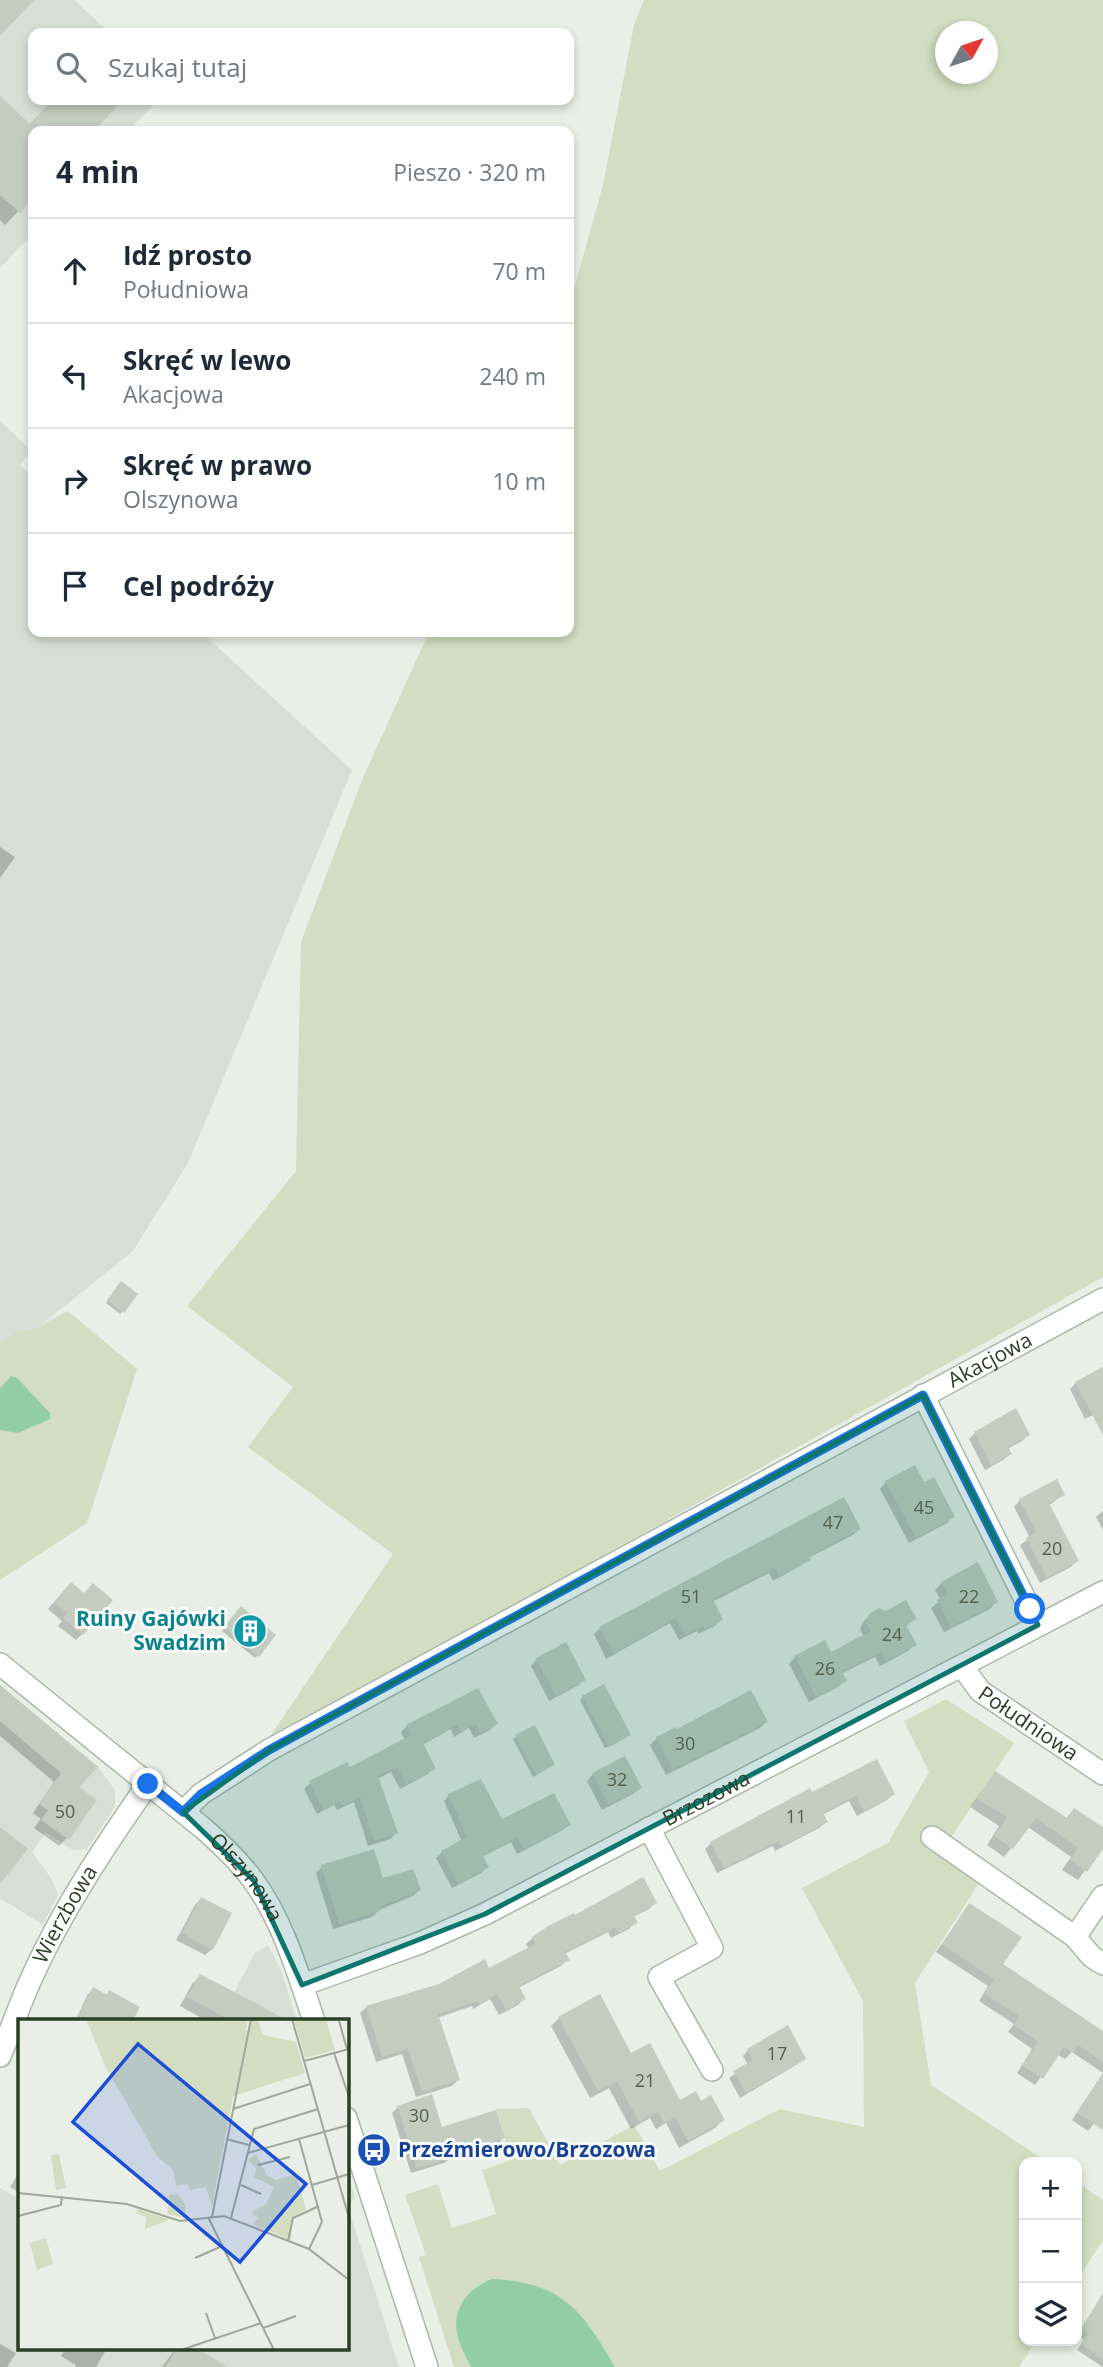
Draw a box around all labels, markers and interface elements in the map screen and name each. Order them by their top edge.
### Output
north arrow [935,21,998,84]
search box [28,28,574,105]
icon: search [52,48,90,86]
text: Szukaj tutaj [108,49,247,85]
text: 4 min [56,151,139,192]
text: Pieszo · 320 m [393,156,546,188]
text: Idź prosto [123,237,252,273]
icon: ahead [56,252,94,290]
text: 70 m [492,255,546,287]
text: Południowa [123,273,249,305]
text: Skręć w lewo [123,342,291,378]
icon: left [56,357,94,395]
text: 240 m [479,360,546,392]
text: Akacjowa [123,378,224,410]
text: Skręć w prawo [123,447,312,483]
icon: right [56,462,94,500]
text: 10 m [492,465,546,497]
text: Olszynowa [123,483,239,515]
icon: arrive [56,567,94,605]
text: Cel podróży [123,568,274,604]
street label: Akacjowa [942,1325,1037,1393]
house number: 45 [914,1495,934,1519]
house number: 47 [823,1510,843,1534]
house number: 20 [1042,1536,1062,1560]
house number: 51 [681,1584,701,1608]
house number: 22 [959,1584,979,1608]
route start [1014,1593,1045,1624]
place label: Ruiny Gajówki Swadzim [76,1604,226,1656]
building icon: Ruiny Gajówki Swadzim [231,1612,269,1650]
house number: 24 [882,1622,902,1646]
house number: 26 [815,1656,835,1680]
street label: Południowa [973,1679,1084,1767]
house number: 30 [675,1731,695,1755]
street label: Brzozowa [657,1763,755,1832]
house number: 32 [607,1767,627,1791]
route end [132,1768,163,1799]
house number: 50 [55,1799,75,1823]
house number: 11 [786,1804,806,1828]
street label: Olszynowa [204,1826,290,1926]
street label: Wierzbowa [25,1860,103,1968]
inset map [18,2019,348,2350]
house number: 17 [767,2041,787,2065]
house number: 21 [635,2068,655,2092]
house number: 30 [409,2103,429,2127]
bus stop icon: Przeźmierowo/Brzozowa [355,2131,393,2169]
place label: Przeźmierowo/Brzozowa [398,2135,656,2163]
map controls [1019,2157,1082,2346]
button: + [1019,2157,1082,2220]
button: − [1019,2220,1082,2283]
button: layers [1019,2283,1082,2346]

